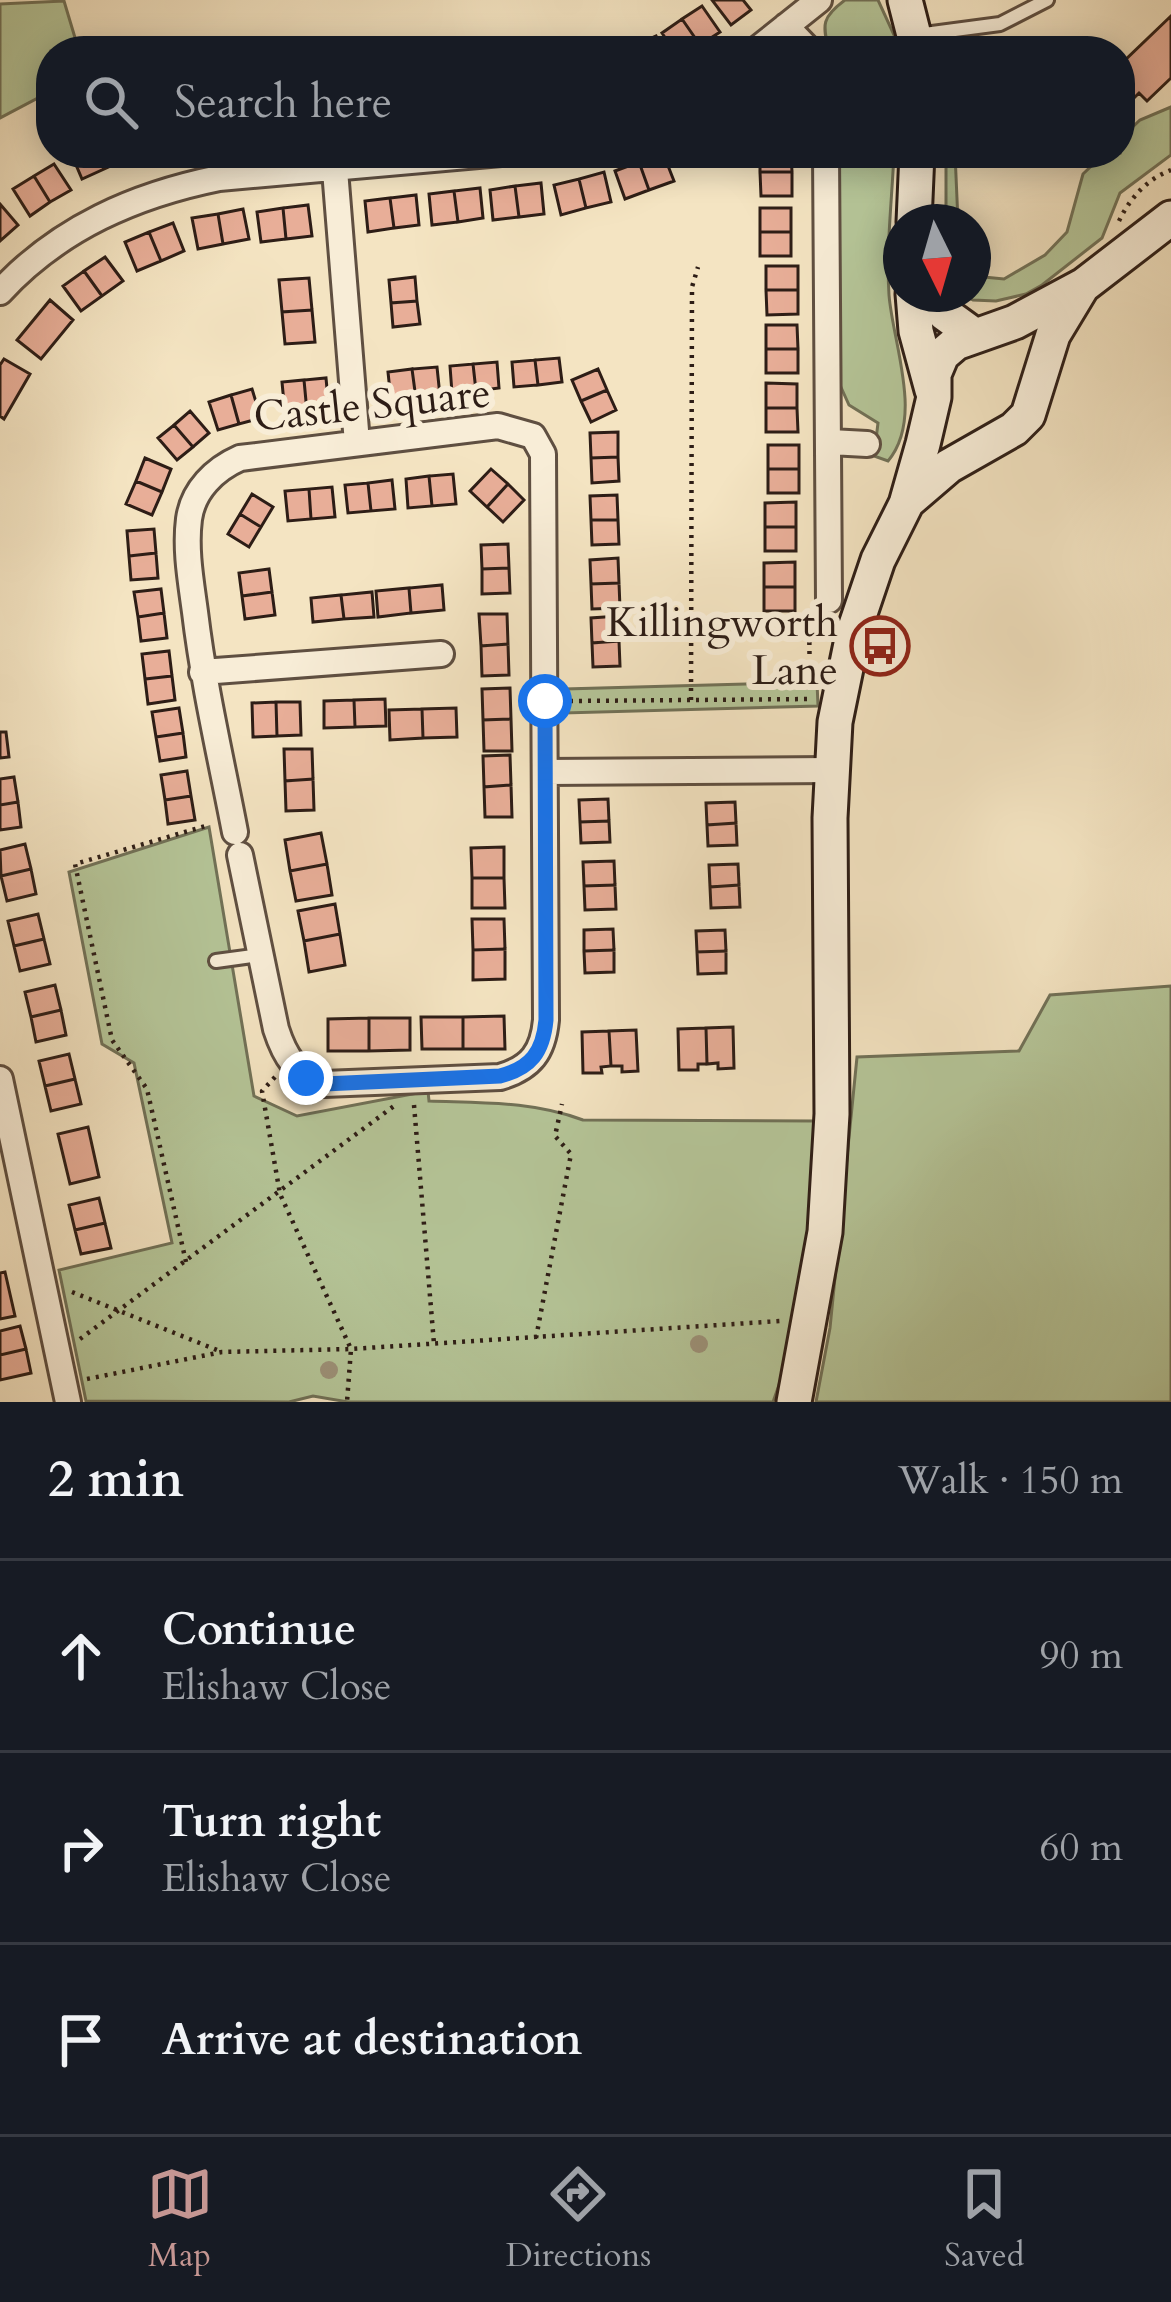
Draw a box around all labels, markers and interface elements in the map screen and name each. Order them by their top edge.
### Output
search box [36,36,1135,168]
icon: search [78,69,144,135]
text: Search here [174,72,392,133]
north arrow [883,204,991,312]
street label: Castle Square [251,364,493,446]
place label: Killingworth Lane [606,594,838,699]
bus stop icon: Killingworth Lane [849,615,911,677]
route start [518,674,572,728]
route end [279,1051,333,1105]
text: 2 min [48,1445,184,1515]
text: Walk · 150 m [898,1454,1123,1507]
text: Continue [162,1599,356,1660]
icon: ahead [48,1623,114,1689]
text: 90 m [1040,1629,1123,1682]
text: Elishaw Close [162,1660,392,1713]
text: Turn right [162,1791,381,1852]
icon: right [48,1815,114,1881]
text: 60 m [1040,1821,1123,1874]
text: Elishaw Close [162,1852,392,1905]
icon: arrive [48,2007,114,2073]
text: Arrive at destination [162,2009,582,2070]
tab: Map [147,2161,213,2278]
tab: Directions [506,2161,651,2278]
tab: Saved [944,2161,1024,2278]

